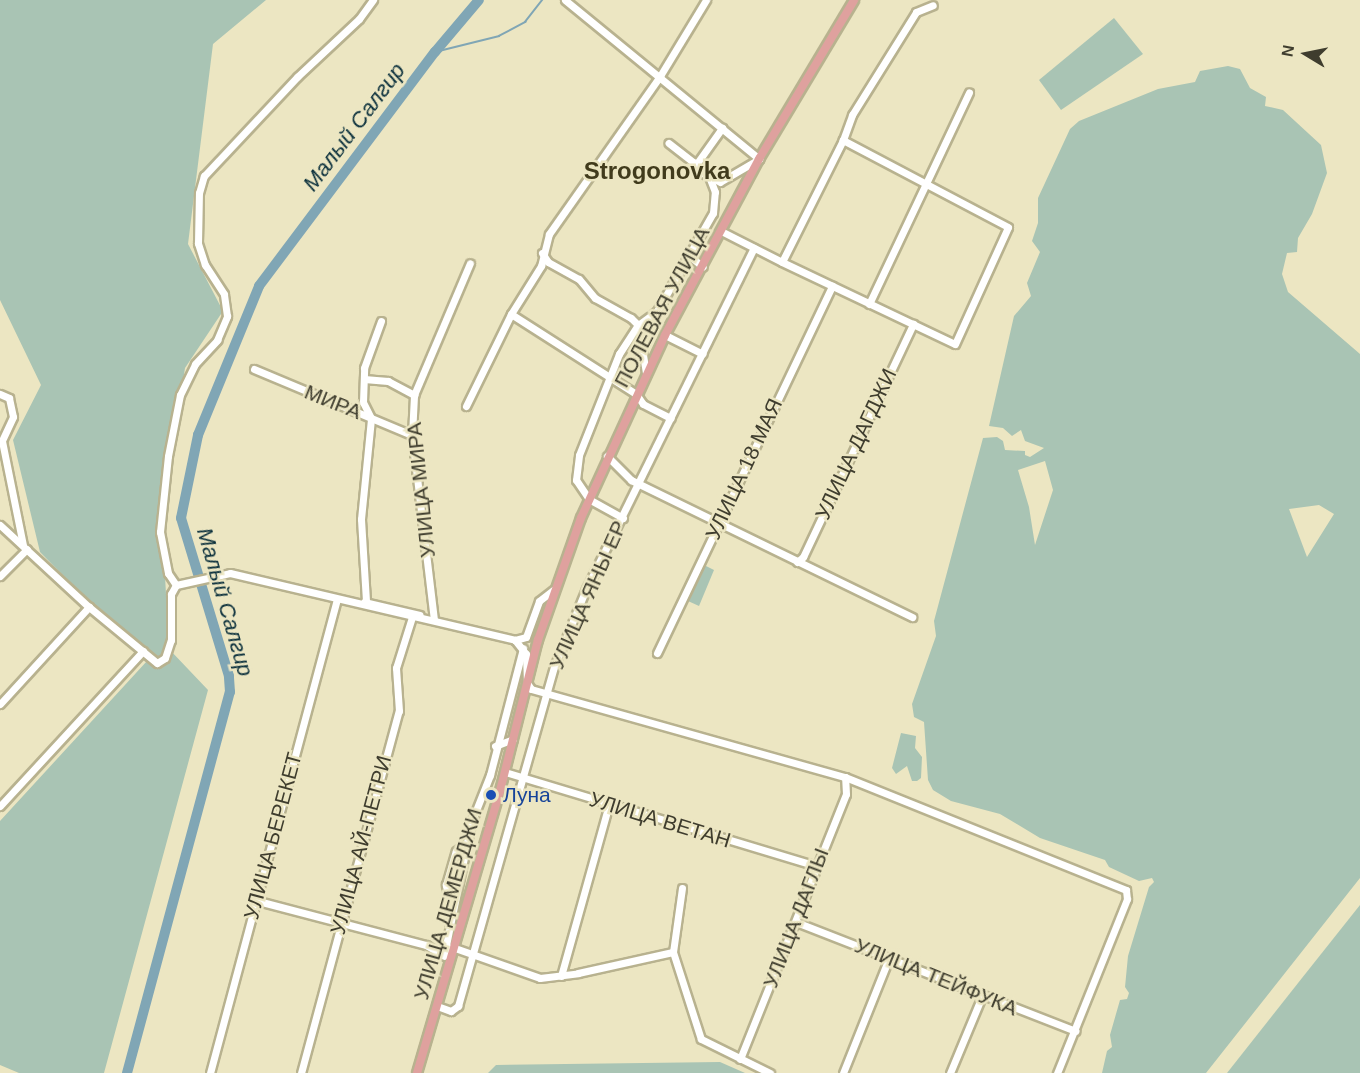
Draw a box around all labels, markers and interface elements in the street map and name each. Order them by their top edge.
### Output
north arrow [1276,24,1336,84]
text: N [1278,44,1297,58]
water label: Малый Салгир [297,58,411,196]
district label: Strogonovka [584,157,730,185]
street label: ПОЛЕВАЯ УЛИЦА [609,222,715,392]
street label: УЛИЦА ДАГДЖИ [810,364,902,524]
street label: МИРА [301,379,365,425]
street label: УЛИЦА 18 МАЯ [700,394,788,544]
street label: УЛИЦА МИРА [401,421,441,559]
street label: УЛИЦА ЯНЫ ЕР [544,517,632,673]
water label: Малый Салгир [191,525,259,679]
street label: УЛИЦА БЕРЕКЕТ [239,750,307,922]
street label: УЛИЦА АЙ-ПЕТРИ [325,753,397,937]
place label: Луна [503,782,551,808]
street label: УЛИЦА ВЕТАН [586,787,734,853]
marker: Луна [484,788,498,802]
street label: УЛИЦА ДЕМЕРДЖИ [409,805,487,1003]
street label: УЛИЦА ДАГЛЫ [758,845,834,991]
street label: УЛИЦА ТЕЙФУКА [851,933,1021,1021]

